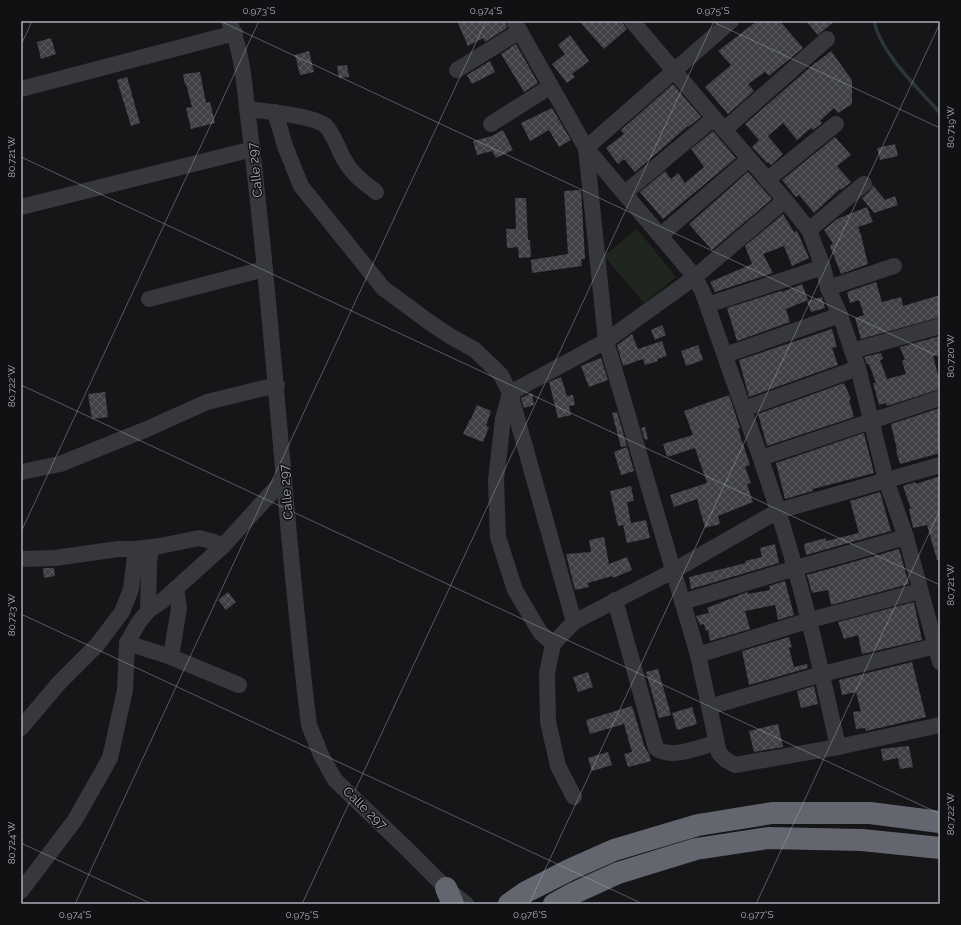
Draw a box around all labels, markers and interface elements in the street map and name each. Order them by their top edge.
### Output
text: 0.973°S [243,5,276,16]
text: 0.974°S [470,5,502,16]
text: 0.975°S [696,5,730,16]
text: 80.719°W [945,105,956,148]
text: 80.721°W [6,136,17,178]
street label: Calle 297 [245,142,265,198]
text: 80.720°W [945,334,956,378]
text: 80.722°W [6,364,17,407]
street label: Calle 297 [276,464,296,520]
text: 80.721°W [945,564,956,606]
text: 80.723°W [6,593,17,636]
street label: Calle 297 [340,783,390,833]
text: 80.722°W [945,792,956,835]
text: 80.724°W [6,821,17,864]
text: 0.974°S [59,909,91,920]
text: 0.975°S [285,909,319,920]
text: 0.976°S [513,909,547,920]
text: 0.977°S [740,909,774,920]

